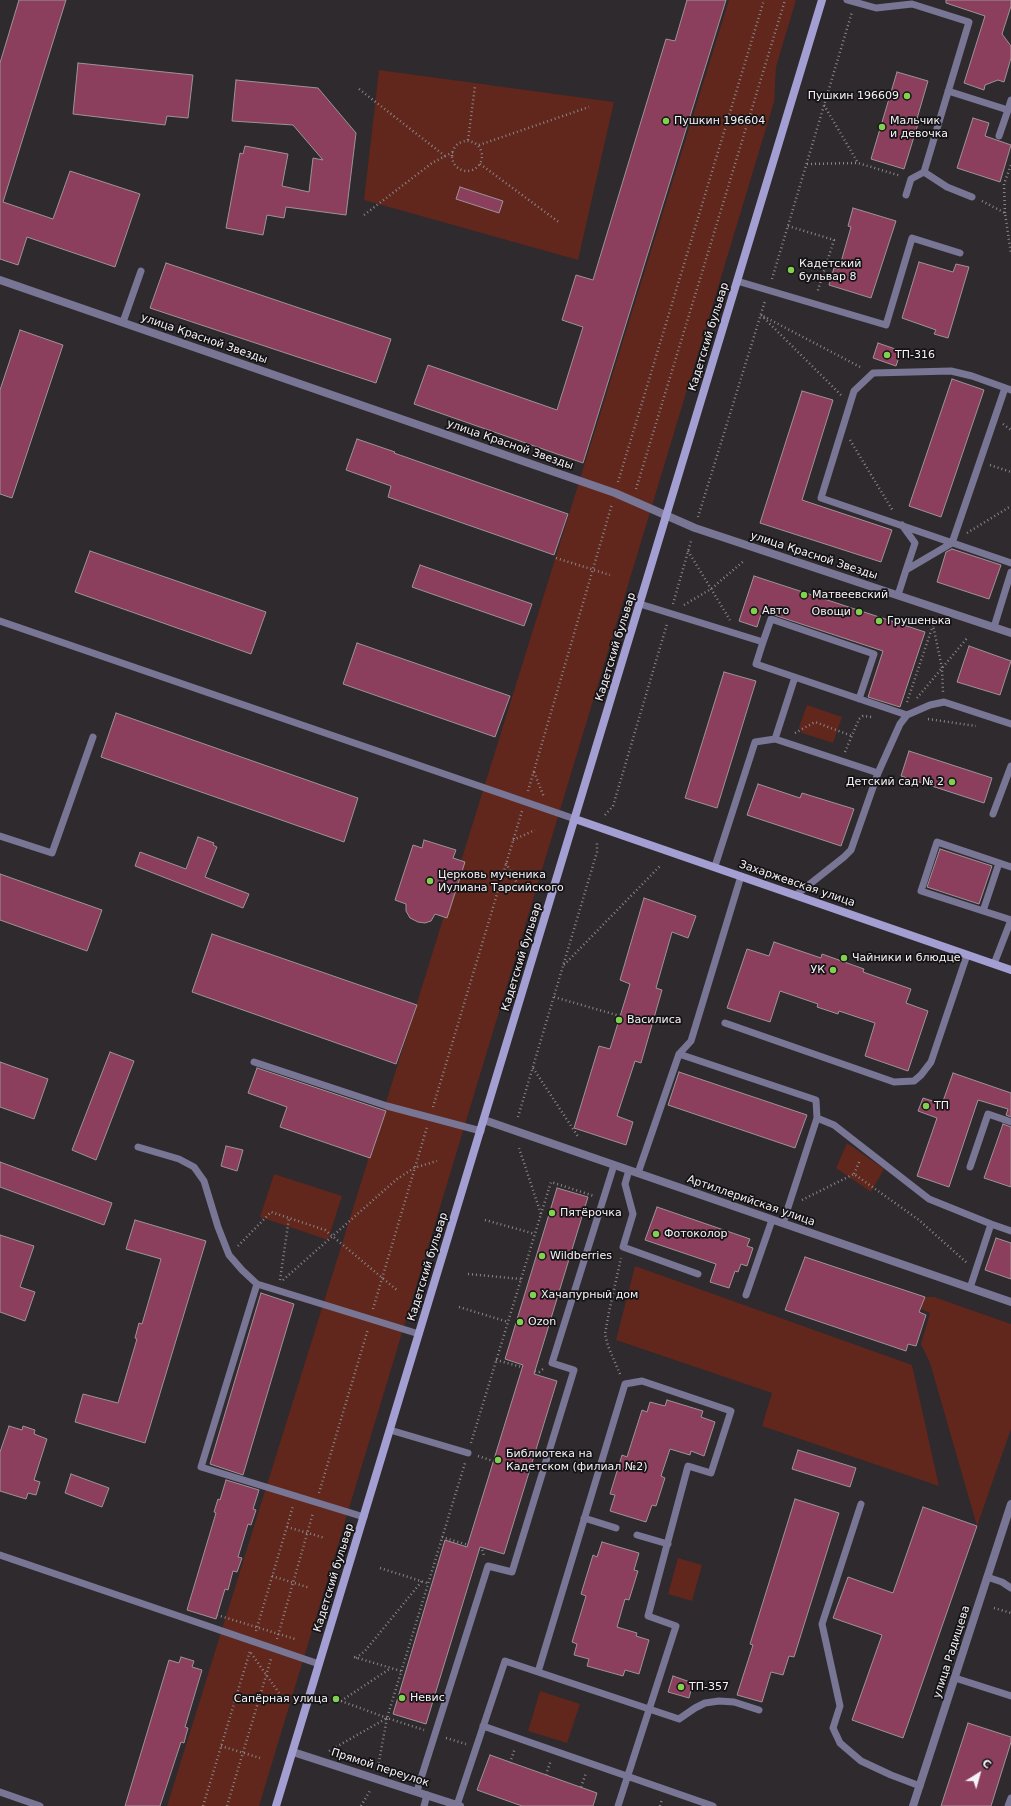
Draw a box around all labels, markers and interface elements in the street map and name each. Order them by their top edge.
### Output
place label: Пушкин 196609 [808,89,899,103]
marker: Пушкин 196609 [902,91,912,101]
place label: Пушкин 196604 [674,114,765,128]
place label: Мальчик и девочка [890,114,948,140]
marker: Пушкин 196604 [661,116,671,126]
marker: Мальчик и девочка [877,122,887,132]
place label: Кадетский бульвар 8 [799,257,861,283]
marker: Кадетский бульвар 8 [786,265,796,275]
street label: Кадетский бульвар [686,281,732,393]
street label: улица Красной Звезды [139,311,269,367]
place label: ТП-316 [895,348,935,362]
marker: ТП-316 [882,350,892,360]
street label: улица Красной Звезды [445,417,575,473]
street label: улица Красной Звезды [749,529,879,583]
place label: Матвеевский [812,588,888,602]
marker: Матвеевский [799,590,809,600]
street label: Кадетский бульвар [593,591,639,703]
place label: Авто [762,604,789,618]
place label: Овощи [812,605,851,619]
marker: Авто [749,606,759,616]
marker: Овощи [854,607,864,617]
place label: Грушенька [887,614,951,628]
marker: Грушенька [874,616,884,626]
place label: Детский сад № 2 [846,775,944,789]
marker: Детский сад № 2 [947,777,957,787]
street label: Захаржевская улица [737,858,857,910]
place label: Церковь мученика Иулиана Тарсийского [438,868,564,894]
marker: Церковь мученика Иулиана Тарсийского [425,876,435,886]
street label: Кадетский бульвар [499,901,545,1013]
place label: Чайники и блюдце [852,951,961,965]
marker: Чайники и блюдце [839,953,849,963]
place label: УК [810,963,825,977]
marker: УК [828,965,838,975]
place label: Василиса [627,1013,681,1027]
marker: Василиса [614,1015,624,1025]
place label: ТП [934,1099,949,1113]
marker: ТП [921,1101,931,1111]
street label: Артиллерийская улица [685,1173,817,1229]
place label: Пятёрочка [560,1206,622,1220]
marker: Пятёрочка [547,1208,557,1218]
street label: Кадетский бульвар [405,1211,451,1323]
place label: Фотоколор [664,1227,727,1241]
marker: Фотоколор [651,1229,661,1239]
place label: Wildberries [550,1249,612,1263]
marker: Wildberries [537,1251,547,1261]
place label: Хачапурный дом [541,1288,638,1302]
marker: Хачапурный дом [528,1290,538,1300]
place label: Ozon [528,1315,556,1329]
marker: Ozon [515,1317,525,1327]
place label: Библиотека на Кадетском (филиал №2) [506,1447,648,1473]
marker: Библиотека на Кадетском (филиал №2) [493,1455,503,1465]
street label: Кадетский бульвар [311,1522,357,1634]
street label: улица Радищева [931,1604,973,1700]
place label: ТП-357 [689,1680,729,1694]
marker: ТП-357 [676,1682,686,1692]
place label: Невис [410,1691,445,1705]
place label: Сапёрная улица [234,1692,328,1706]
marker: Невис [397,1693,407,1703]
marker: Сапёрная улица [331,1694,341,1704]
street label: Прямой переулок [329,1746,431,1790]
north arrow [959,1754,999,1794]
text: С [979,1756,994,1772]

